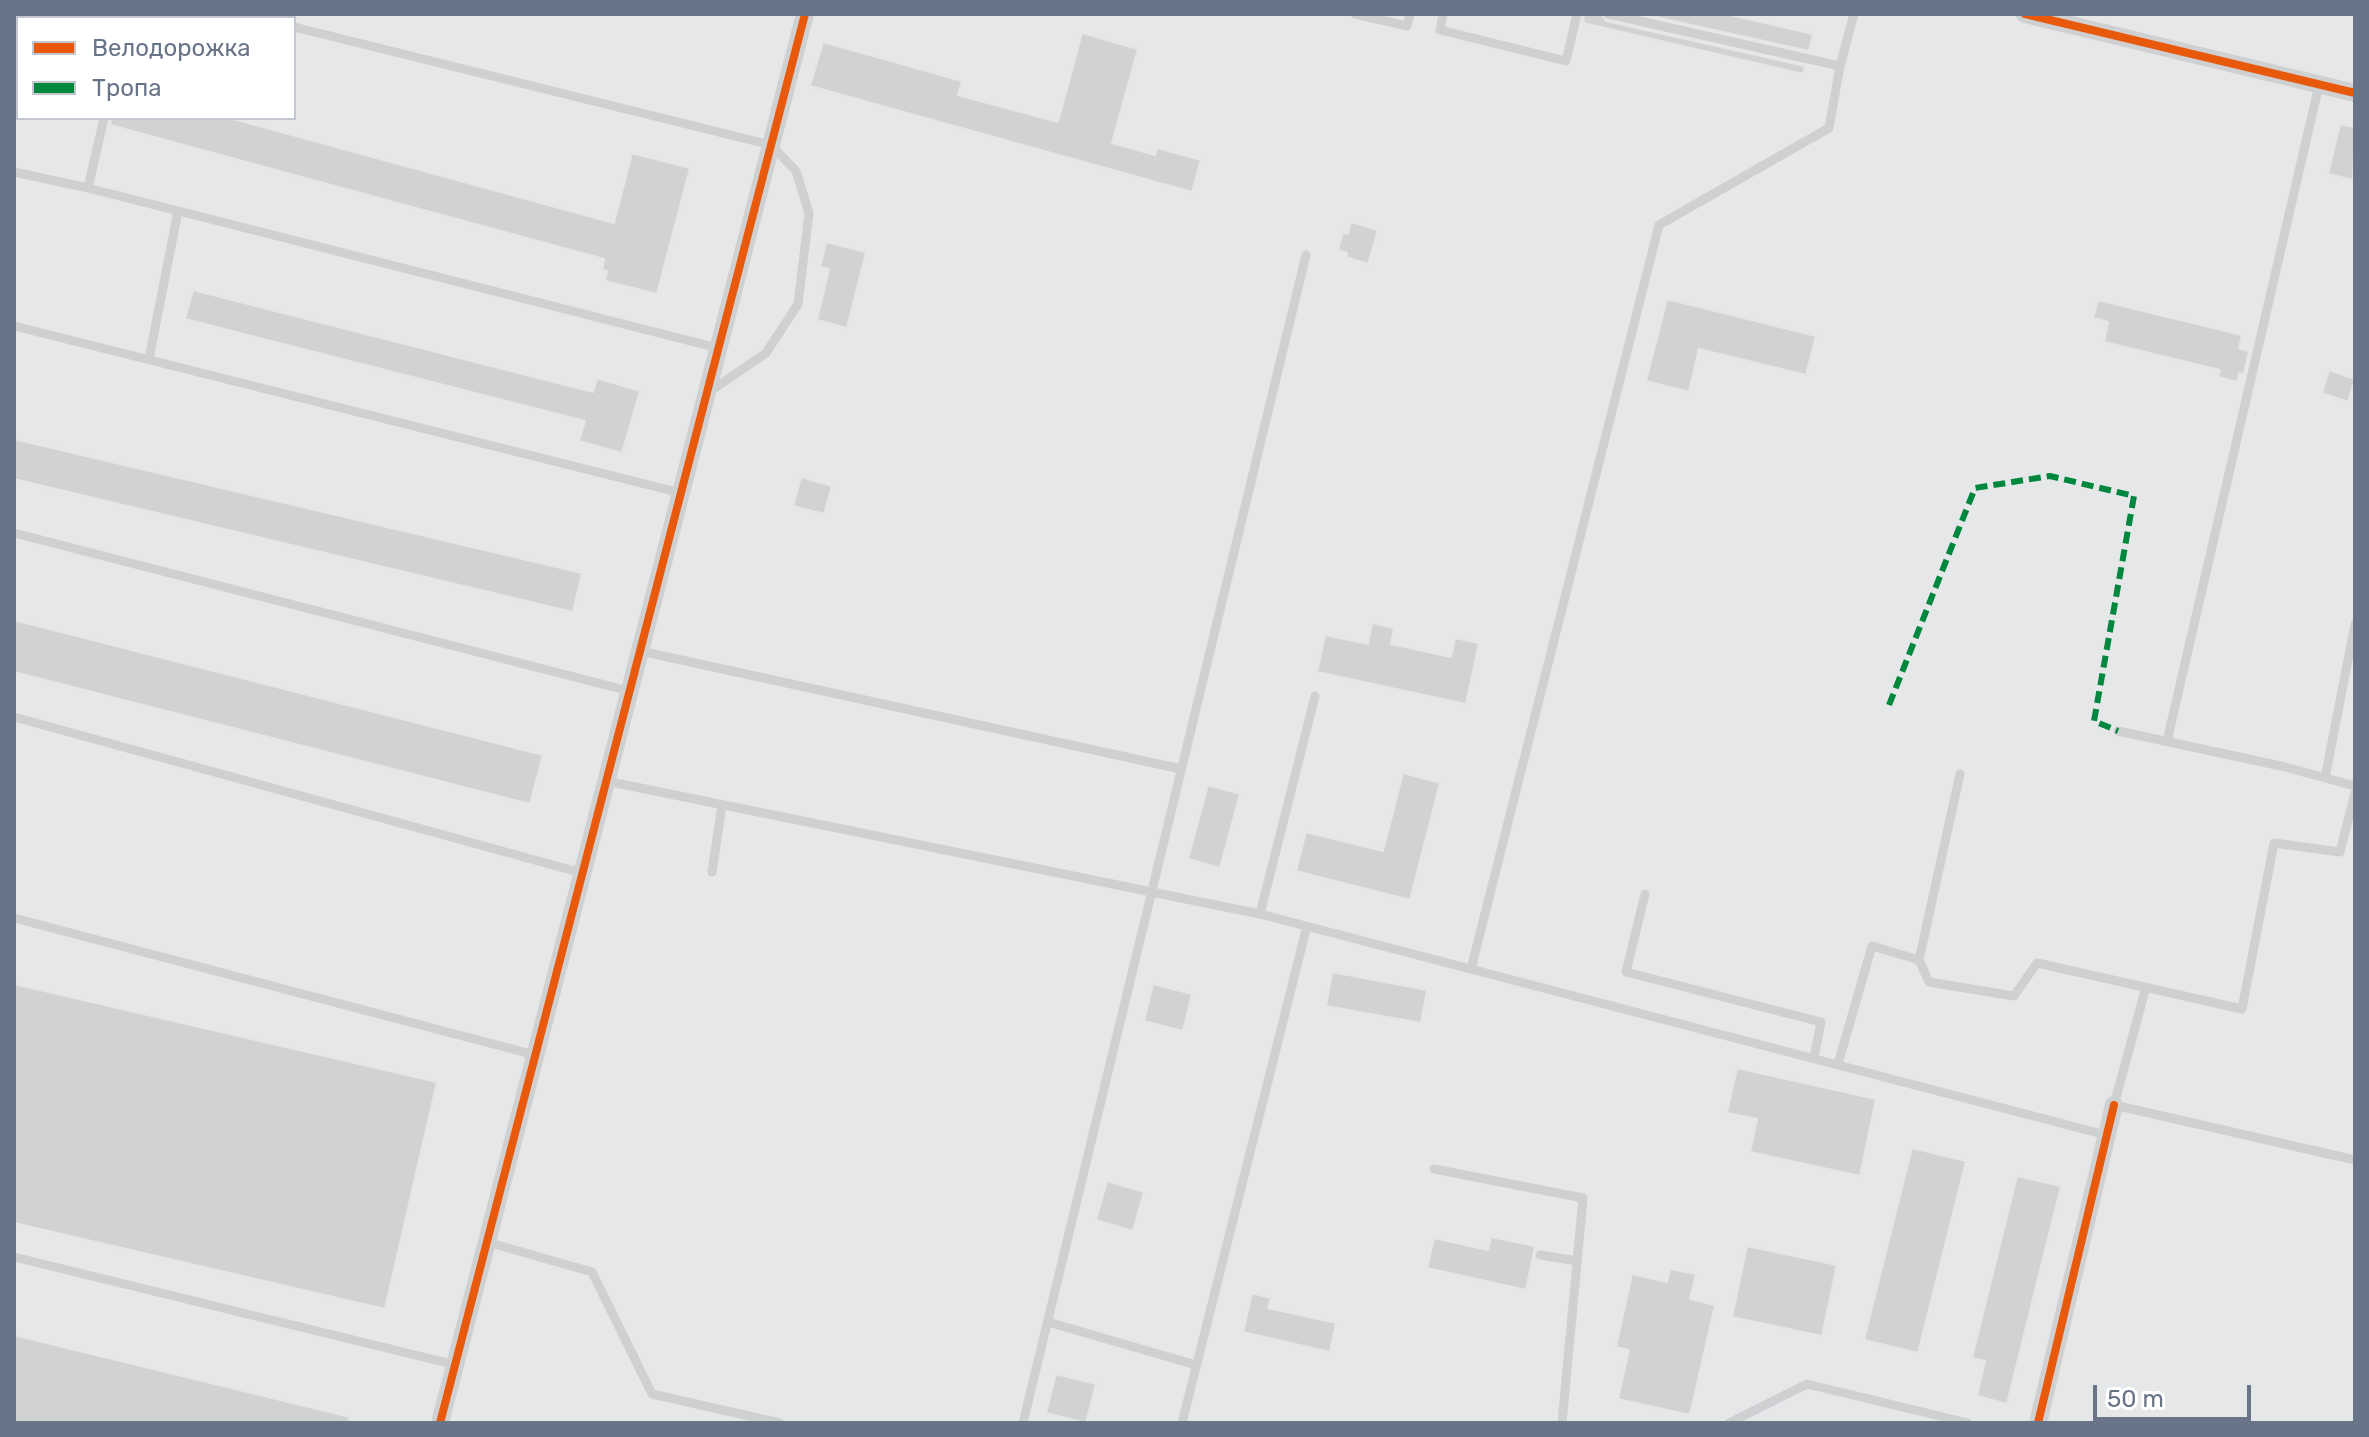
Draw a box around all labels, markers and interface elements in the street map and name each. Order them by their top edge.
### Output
legend [16,16,296,120]
text: Велодорожка [92,34,251,62]
text: Тропа [92,74,161,102]
scale bar [2097,1369,2255,1419]
text: 50 m [2107,1385,2164,1413]

